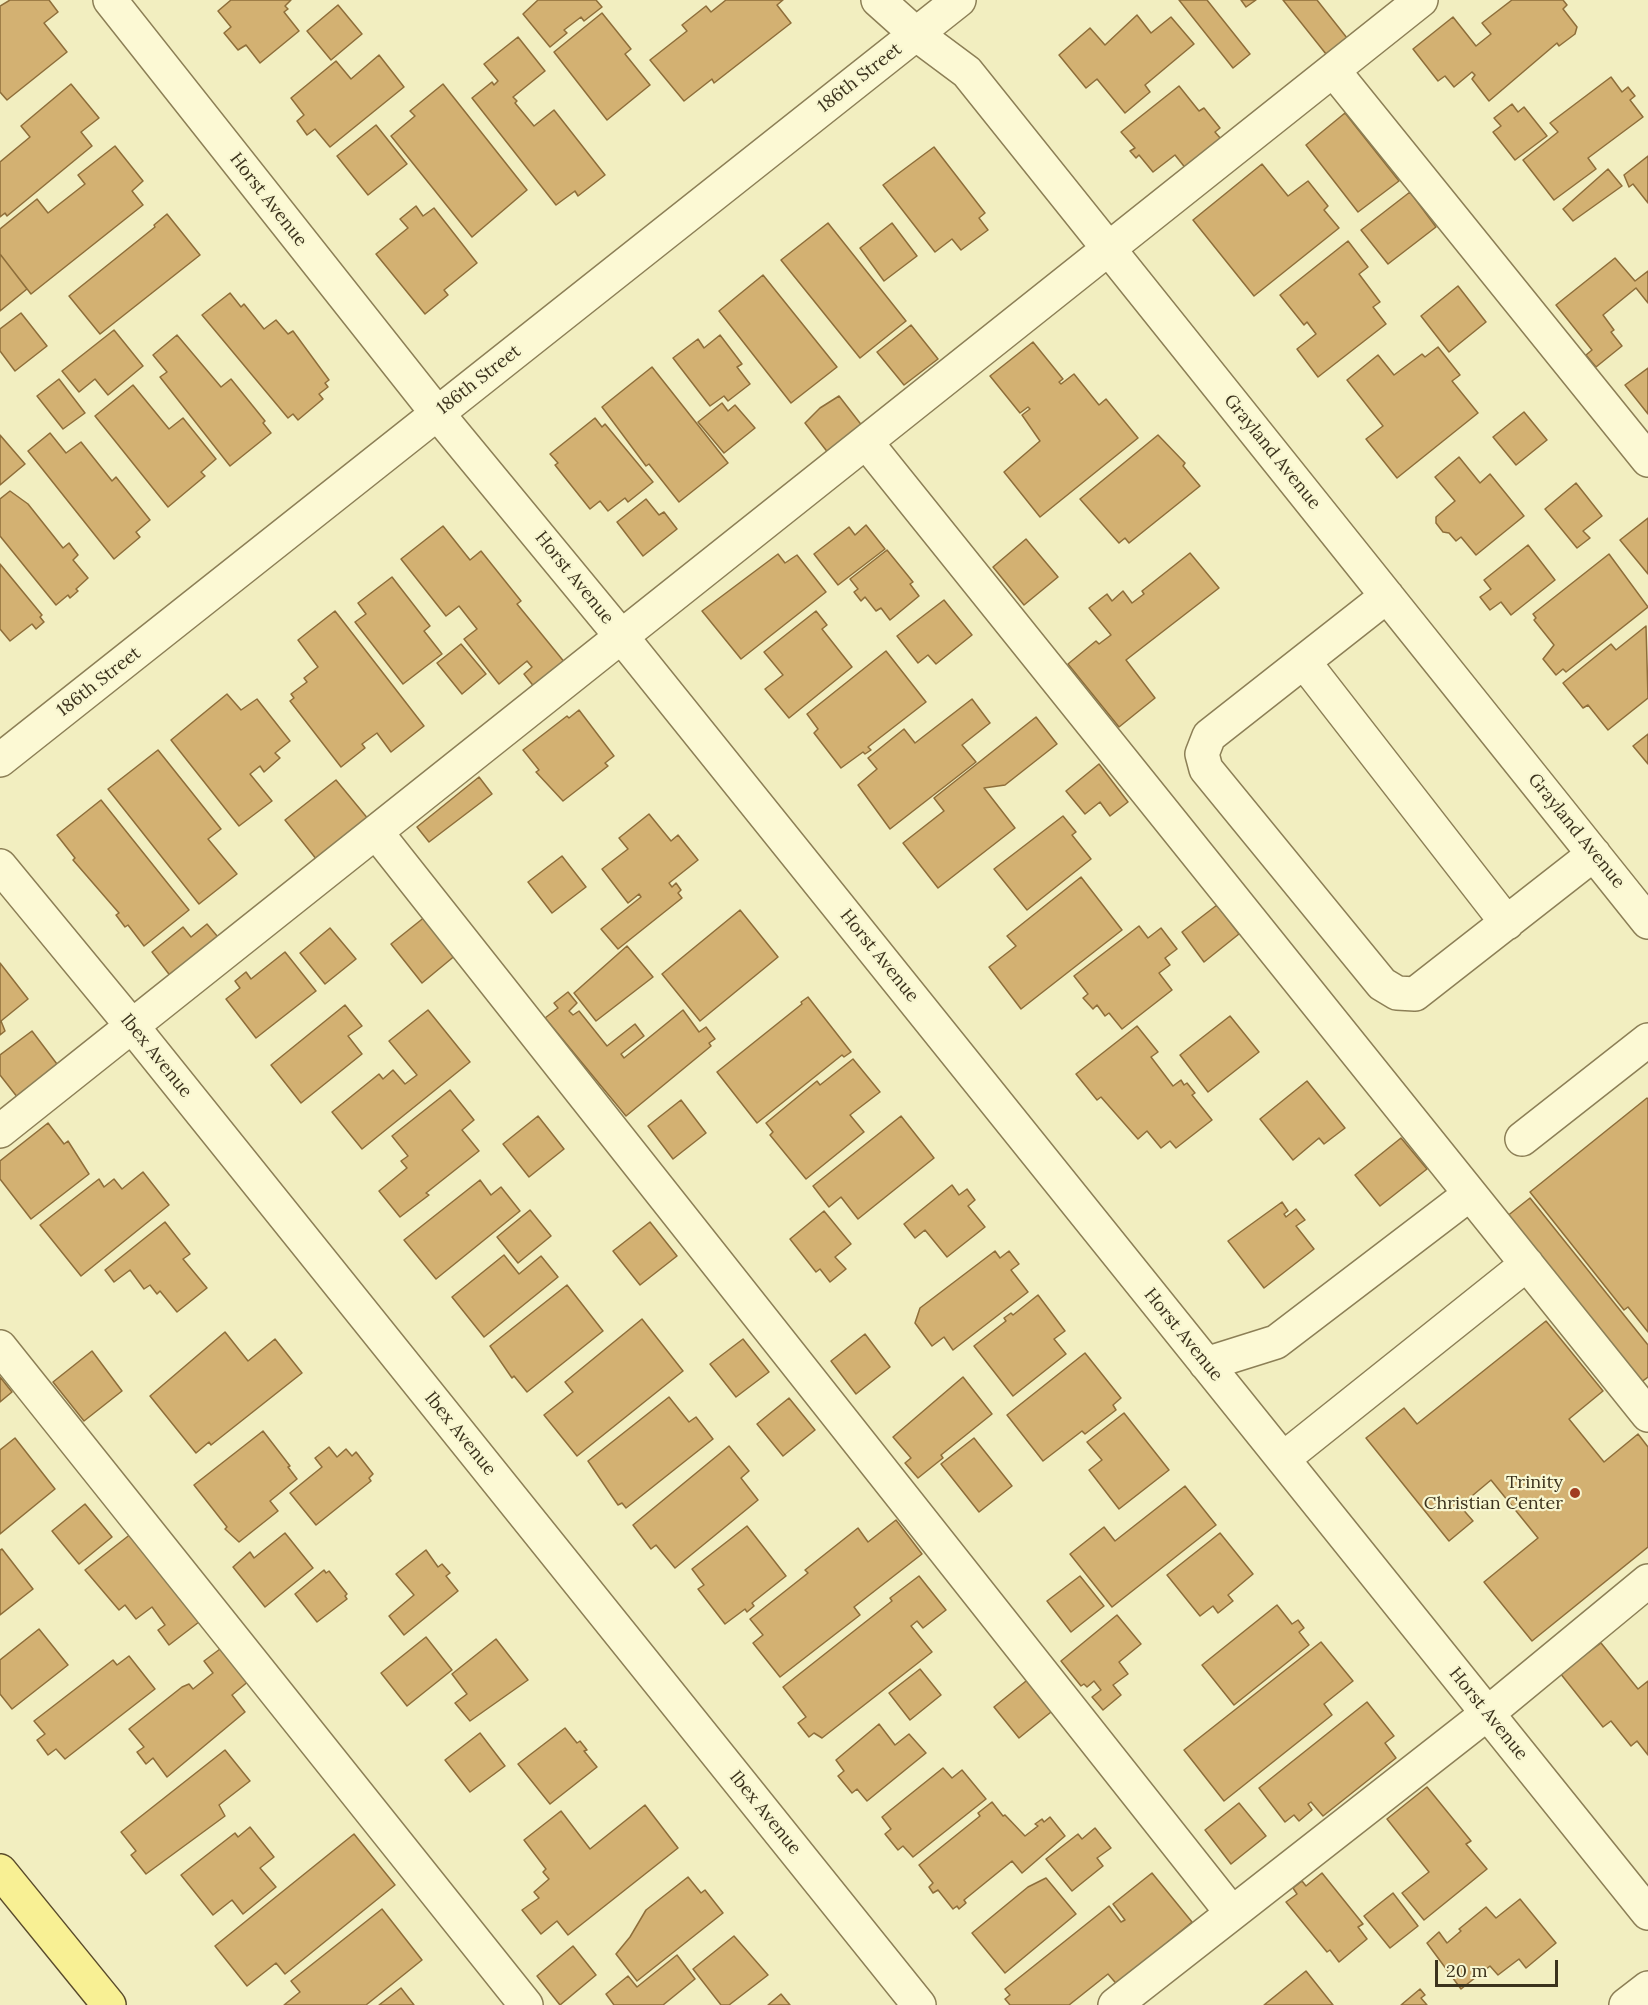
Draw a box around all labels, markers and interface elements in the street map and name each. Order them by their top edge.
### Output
street label: 186th Street [814,39,906,117]
street label: Horst Avenue [225,149,311,251]
street label: 186th Street [433,341,525,419]
street label: Grayland Avenue [1219,390,1325,514]
street label: Horst Avenue [530,527,618,629]
street label: 186th Street [53,643,145,721]
street label: Grayland Avenue [1523,769,1629,893]
street label: Horst Avenue [835,905,923,1007]
street label: Ibex Avenue [116,1010,196,1102]
street label: Horst Avenue [1139,1284,1227,1386]
street label: Ibex Avenue [420,1388,500,1480]
place label: Trinity Christian Center [1424,1472,1563,1514]
marker: Trinity Christian Center [1568,1486,1582,1500]
street label: Horst Avenue [1444,1663,1532,1765]
street label: Ibex Avenue [725,1767,805,1859]
scale bar [1438,1948,1561,1986]
text: 20 m [1446,1959,1488,1982]

